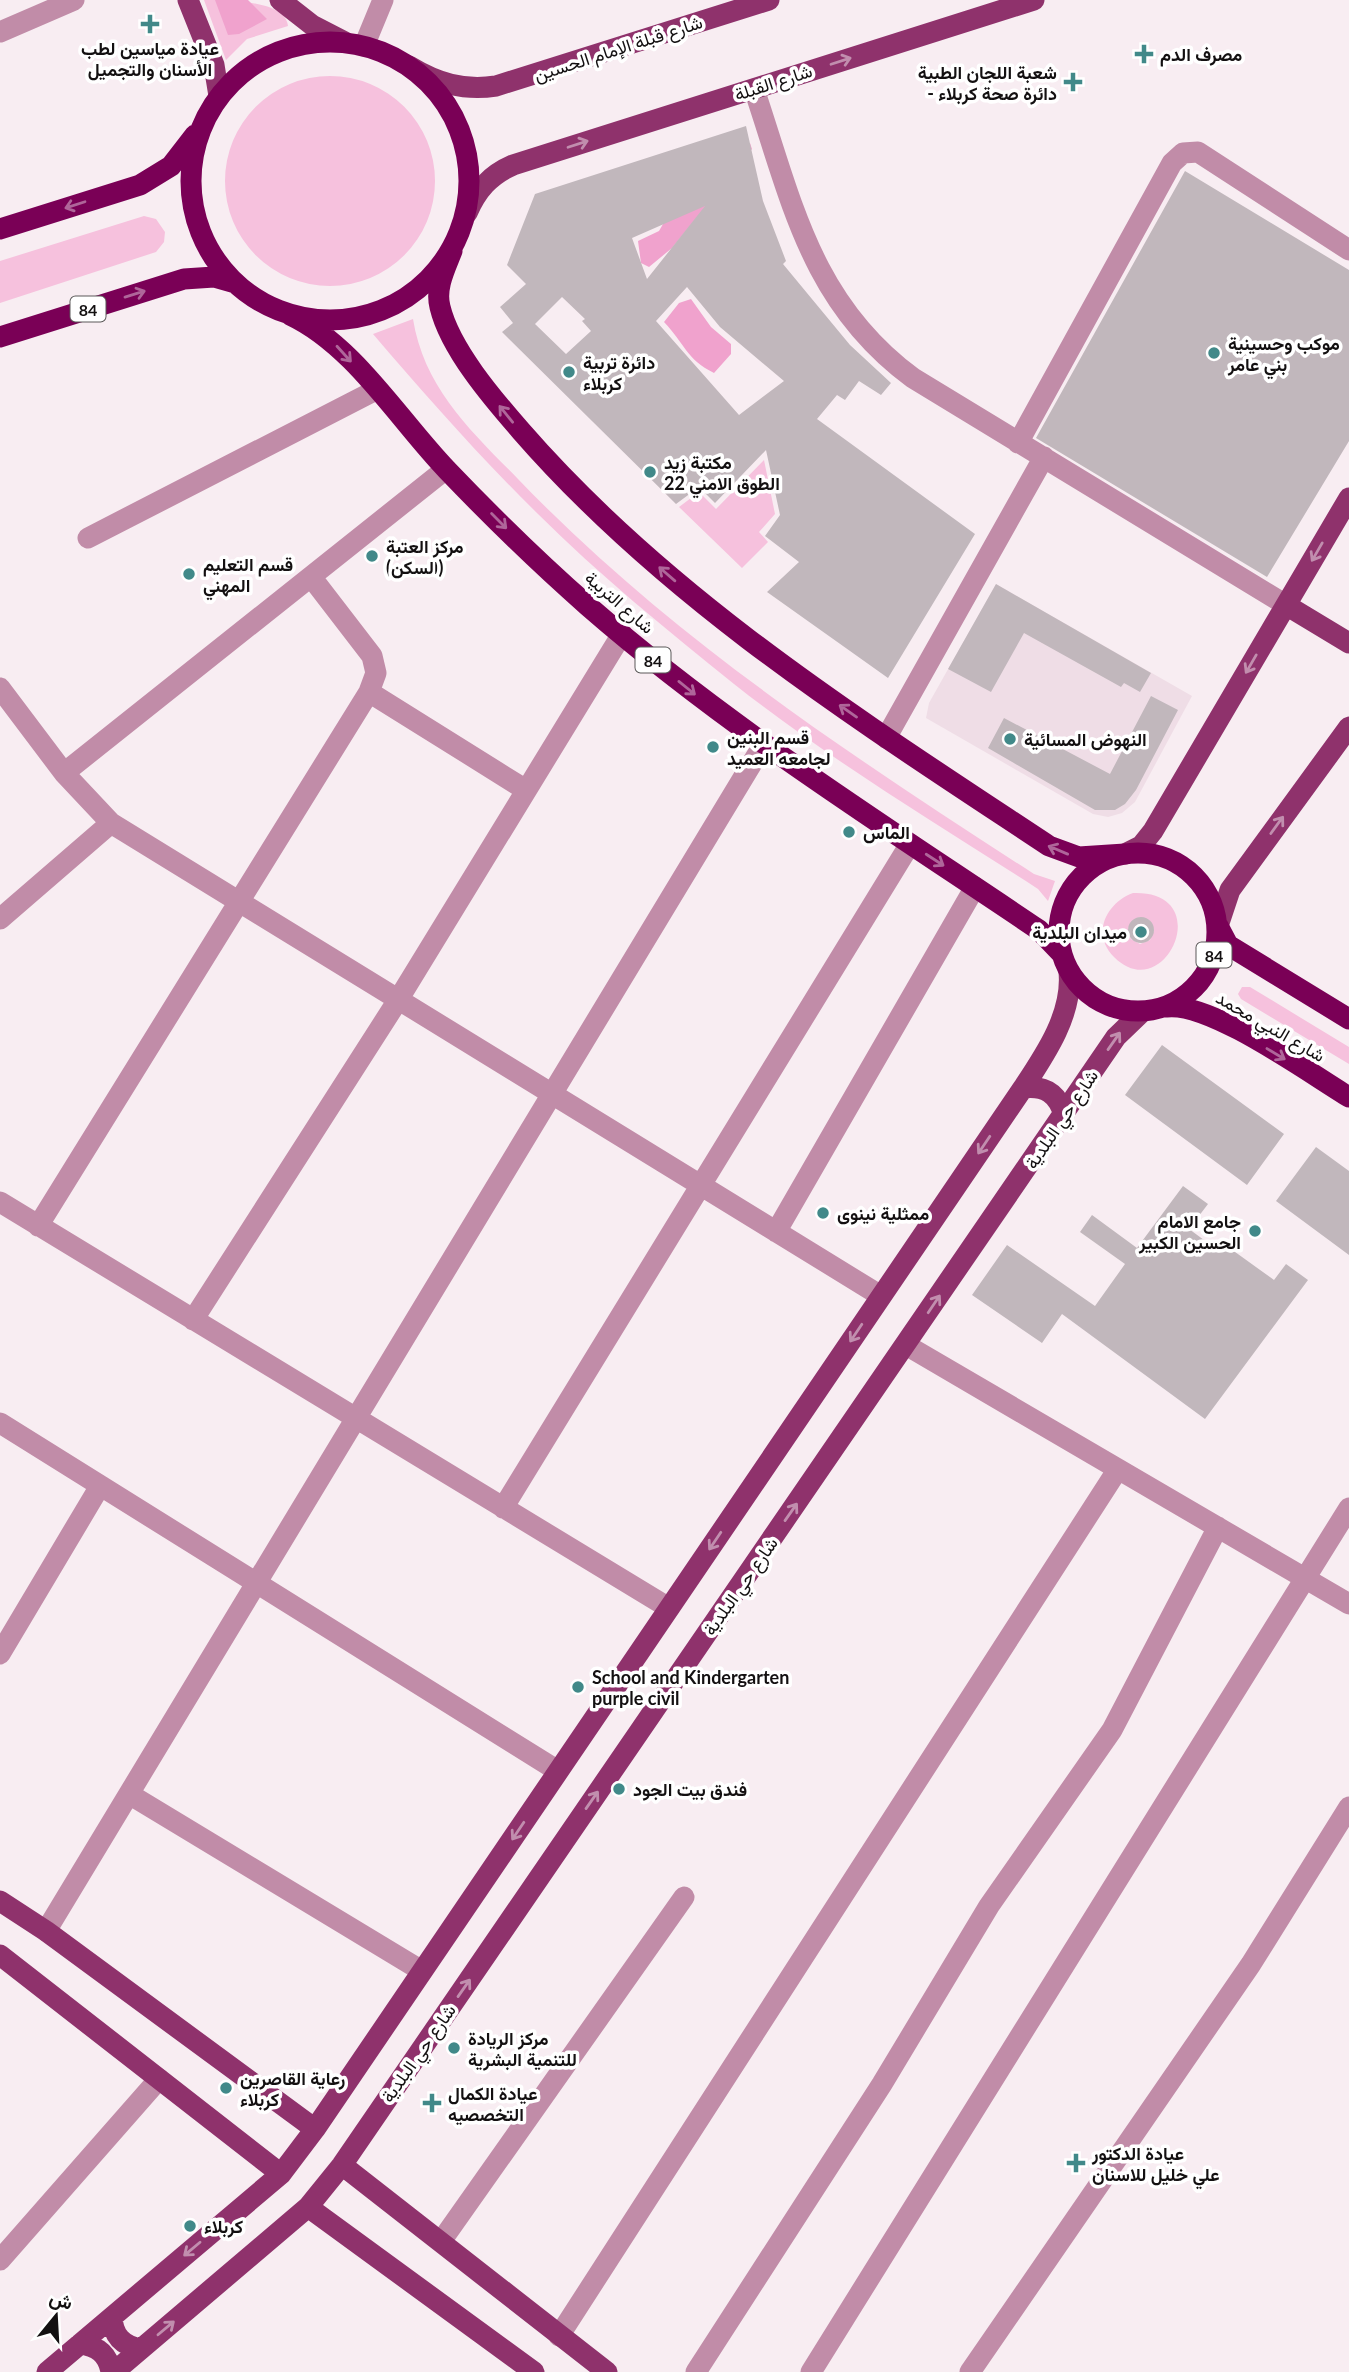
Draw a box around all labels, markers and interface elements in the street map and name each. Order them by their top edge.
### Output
street label: شارع قبلة الإمام الحسين [531,10,706,88]
marker: عيادة مياسين لطب الأسنان والتجميل [140,14,160,34]
place label: عيادة مياسين لطب الأسنان والتجميل [81,37,219,81]
place label: مصرف الدم [1160,43,1243,67]
marker: مصرف الدم [1134,44,1154,64]
one-way arrow [830,54,852,66]
street label: شارع القبلة [731,59,815,107]
place label: شعبة اللجان الطبية - دائرة صحة كربلاء [918,61,1057,105]
marker: شعبة اللجان الطبية - دائرة صحة كربلاء [1063,72,1083,92]
one-way arrow [567,137,589,150]
one-way arrow [64,200,86,212]
one-way arrow [124,287,146,299]
road number: 84 [70,296,106,322]
place label: موكب وحسينية بني عامر [1227,332,1340,380]
one-way arrow [336,345,352,363]
marker: موكب وحسينية بني عامر [1206,345,1222,361]
place label: دائرة تربية كربلاء [583,351,655,395]
marker: دائرة تربية كربلاء [561,364,577,380]
one-way arrow [498,405,514,423]
place label: مكتبة زيد الطوق الامني 22 [664,451,780,499]
marker: مكتبة زيد الطوق الامني 22 [642,464,658,480]
one-way arrow [490,513,507,530]
place label: مركز العتبة (السكن) [386,535,464,579]
one-way arrow [1310,541,1324,561]
marker: مركز العتبة (السكن) [364,548,380,564]
place label: قسم التعليم المهني [203,553,293,601]
marker: قسم التعليم المهني [181,566,197,582]
street label: شارع التربية [580,566,659,639]
one-way arrow [658,566,676,582]
road number: 84 [636,648,670,673]
one-way arrow [1244,654,1258,674]
one-way arrow [678,681,696,696]
one-way arrow [839,704,858,718]
place label: قسم البنين لجامعه العميد [727,726,831,770]
place label: النهوض المسائية [1024,728,1147,751]
marker: النهوض المسائية [1002,731,1018,747]
marker: قسم البنين لجامعه العميد [705,739,721,755]
one-way arrow [1270,816,1285,835]
place label: الماس [863,821,910,844]
marker: الماس [841,824,857,840]
one-way arrow [1048,843,1070,856]
one-way arrow [924,853,944,867]
place label: ميدان البلدية [1032,921,1127,944]
marker: ميدان البلدية [1133,924,1149,940]
road number: 84 [1196,942,1232,967]
street label: شارع النبي محمد [1210,986,1329,1070]
one-way arrow [1107,1032,1121,1051]
one-way arrow [1266,1047,1286,1061]
street label: شارع حي البلدية [1020,1065,1106,1176]
one-way arrow [977,1135,991,1154]
place label: ممثلية نينوى [837,1202,929,1225]
marker: ممثلية نينوى [815,1205,831,1221]
place label: جامع الامام الحسين الكبير [1138,1210,1241,1254]
marker: جامع الامام الحسين الكبير [1247,1223,1263,1239]
one-way arrow [927,1295,941,1314]
one-way arrow [849,1323,863,1342]
one-way arrow [784,1503,798,1522]
one-way arrow [708,1531,722,1551]
street label: شارع حي البلدية [698,1533,786,1642]
place label: School and Kindergarten purple civil [592,1666,789,1709]
marker: School and Kindergarten purple civil [570,1679,586,1695]
place label: فندق بيت الجود [633,1778,747,1801]
marker: فندق بيت الجود [611,1781,627,1797]
one-way arrow [585,1791,600,1810]
one-way arrow [511,1821,525,1840]
one-way arrow [457,1978,471,1998]
street label: شارع حي البلدية [376,2000,464,2109]
place label: مركز الريادة للتنمية البشرية [468,2027,577,2071]
marker: مركز الريادة للتنمية البشرية [446,2040,462,2056]
place label: رعاية القاصرين كربلاء [240,2067,345,2111]
marker: رعاية القاصرين كربلاء [218,2080,234,2096]
place label: عيادة الكمال التخصصيه [448,2082,538,2126]
marker: عيادة الكمال التخصصيه [422,2093,442,2113]
place label: عيادة الدكتور علي خليل للاسنان [1091,2142,1220,2190]
marker: عيادة الدكتور علي خليل للاسنان [1066,2153,1086,2173]
place label: كربلاء [204,2215,243,2238]
marker: كربلاء [182,2218,198,2234]
one-way arrow [183,2242,201,2257]
north arrow [21,2281,91,2351]
text: ش [47,2285,76,2315]
one-way arrow [157,2320,175,2336]

